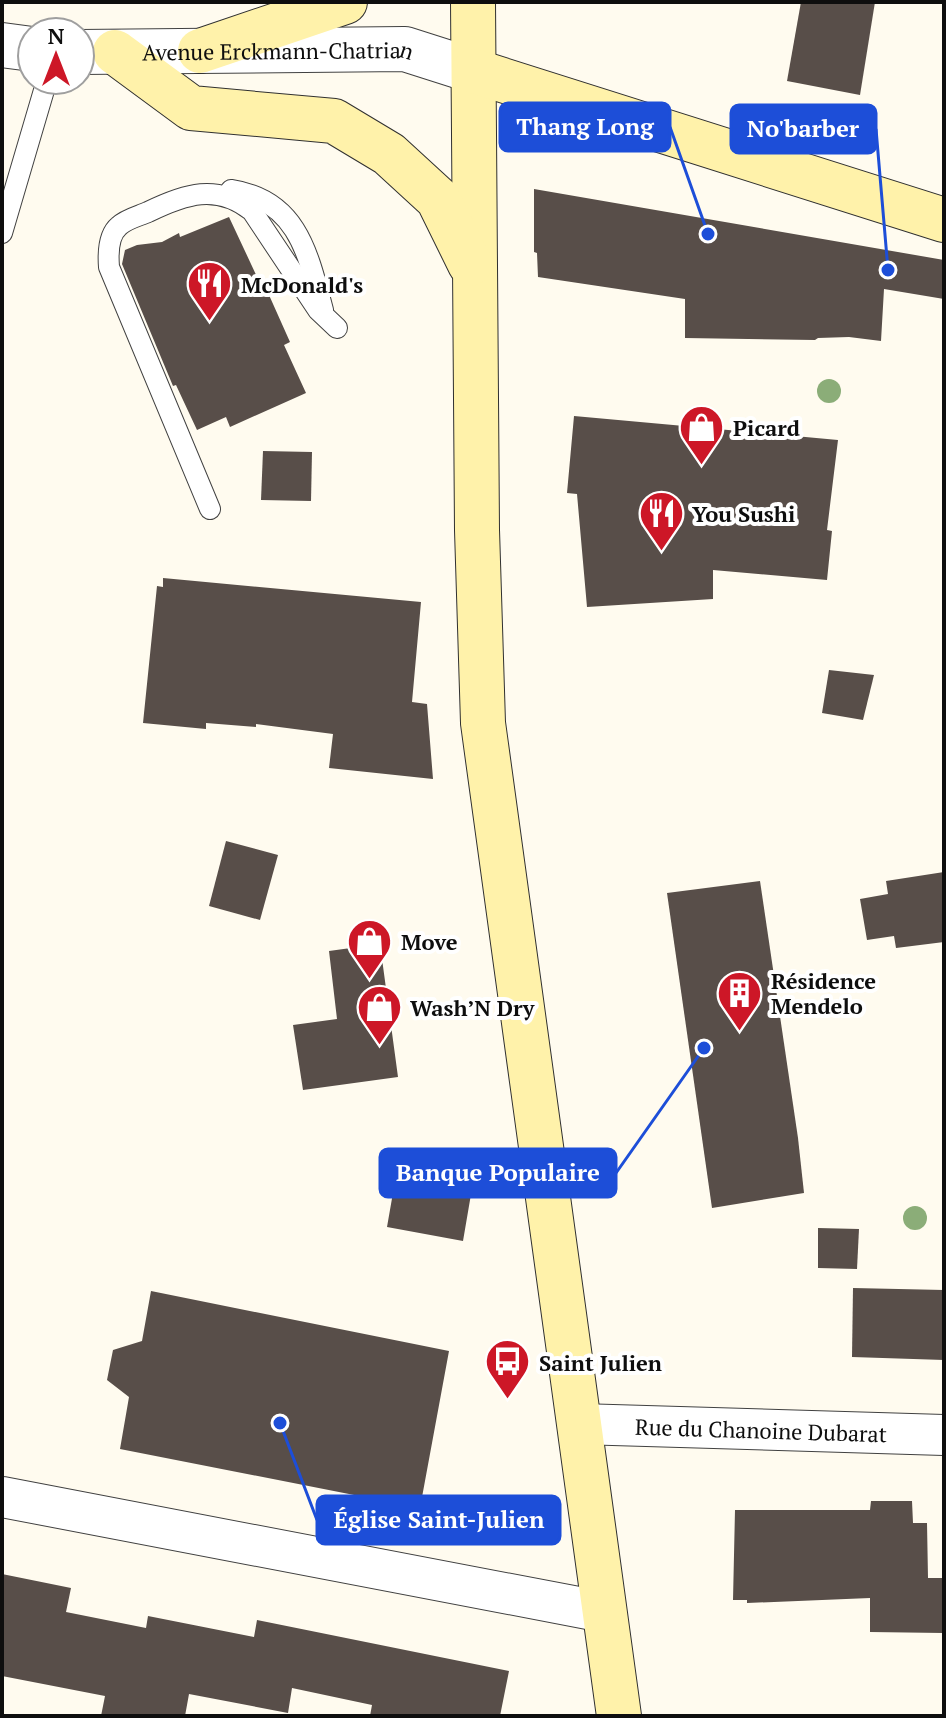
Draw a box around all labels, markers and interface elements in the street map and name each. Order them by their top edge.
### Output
north arrow [16,16,96,96]
text: N [48,21,65,50]
street label: Avenue Erckmann-Chatrian [142,34,418,66]
callout: Thang Long [500,103,670,151]
callout: No'barber [731,105,876,153]
text: Thang Long [516,110,654,142]
text: No'barber [747,112,860,144]
restaurant icon: McDonald's [186,260,234,323]
place label: McDonald's [241,270,363,299]
shop icon: Picard [678,403,726,466]
place label: Picard [733,413,800,442]
restaurant icon: You Sushi [637,489,685,552]
place label: You Sushi [692,499,795,528]
shop icon: Move [346,917,394,980]
place label: Move [401,927,458,956]
place label: Résidence Mendelo [771,966,876,1020]
building icon: Résidence Mendelo [716,969,764,1032]
shop icon: Wash’N Dry [355,983,403,1046]
place label: Wash’N Dry [410,993,535,1022]
callout: Banque Populaire [380,1149,616,1197]
text: Banque Populaire [396,1156,600,1188]
bus stop icon: Saint Julien [484,1338,532,1401]
place label: Saint Julien [539,1348,662,1377]
street label: Rue du Chanoine Dubarat [635,1411,887,1448]
callout: Église Saint-Julien [317,1496,560,1544]
text: Église Saint-Julien [334,1503,545,1535]

